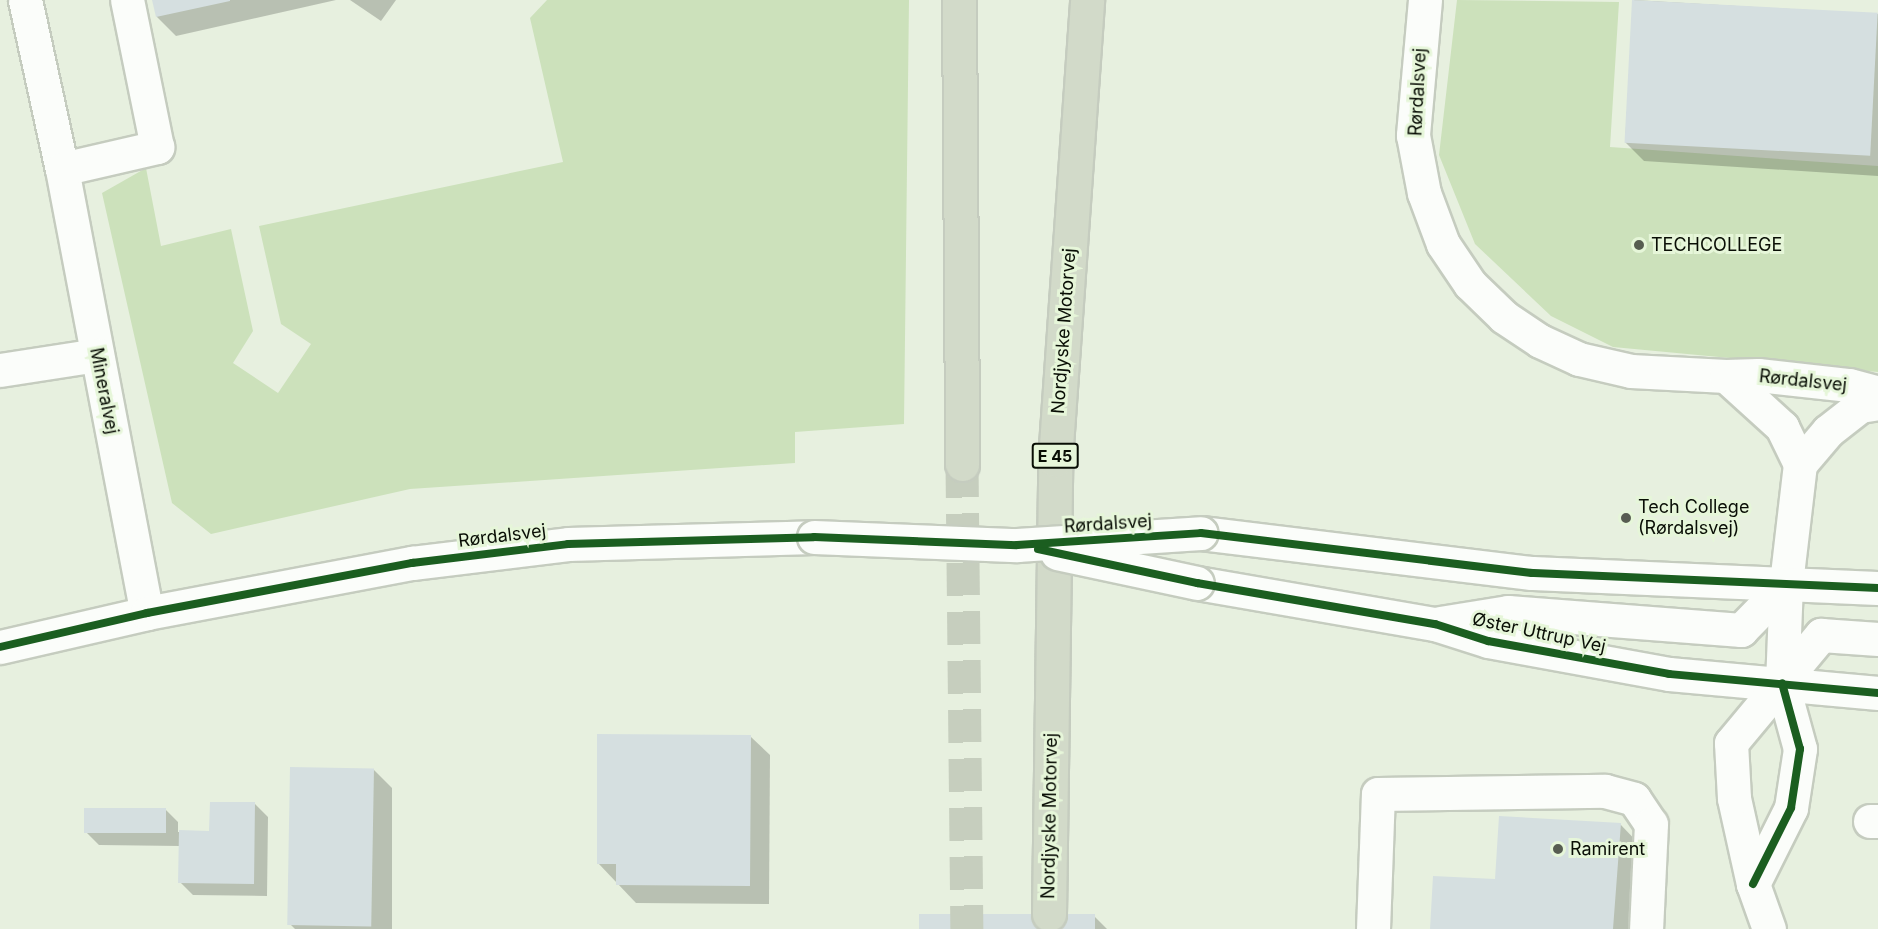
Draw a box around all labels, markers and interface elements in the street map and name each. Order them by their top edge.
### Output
street label: Rørdalsvej [1405,47,1431,137]
place label: TECHCOLLEGE [1651,234,1782,256]
marker: TECHCOLLEGE [1632,238,1646,252]
street label: Nordjyske Motorvej [1047,247,1081,415]
street label: Mineralvej [85,346,123,436]
street label: Rørdalsvej [1758,366,1848,396]
road number: E 45 [1031,443,1079,469]
place label: Tech College (Rørdalsvej) [1638,497,1749,540]
street label: Rørdalsvej [1063,510,1153,538]
marker: Tech College (Rørdalsvej) [1619,511,1633,525]
street label: Rørdalsvej [457,520,547,552]
street label: Øster Uttrup Vej [1470,608,1608,658]
street label: Nordjyske Motorvej [1038,733,1062,899]
place label: Ramirent [1570,838,1645,860]
marker: Ramirent [1551,842,1565,856]

